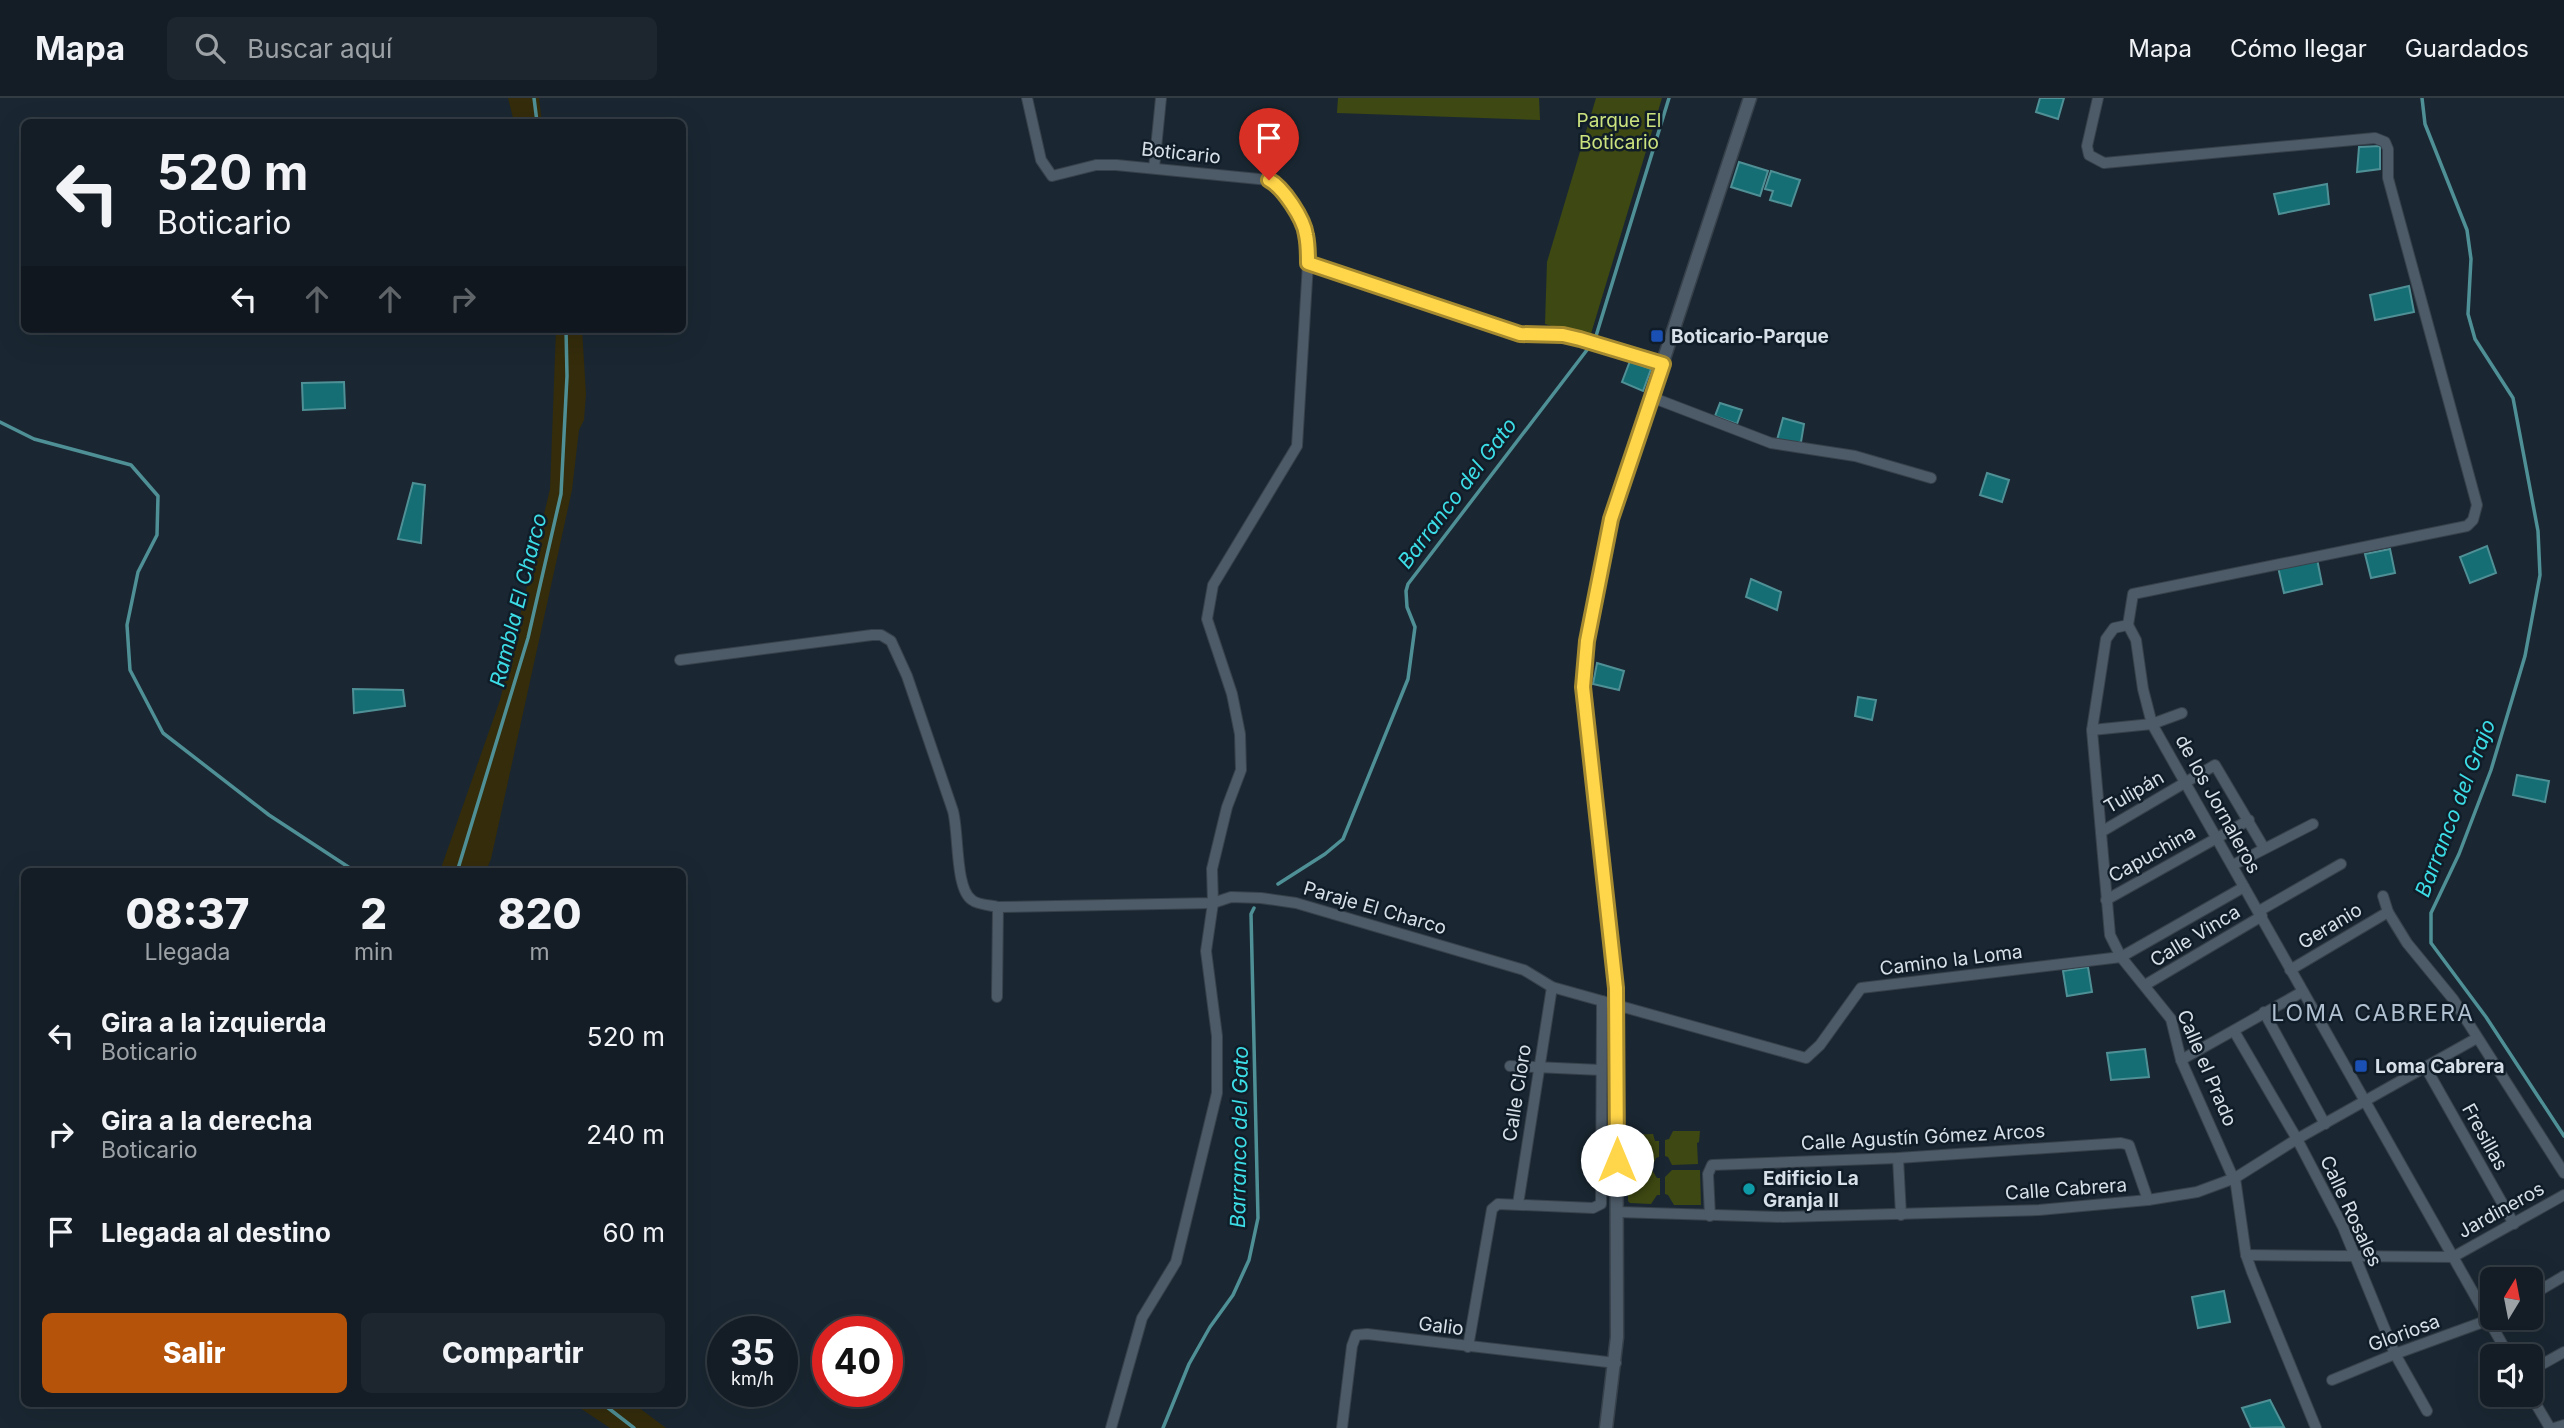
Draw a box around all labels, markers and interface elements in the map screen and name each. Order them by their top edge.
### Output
search box [167,17,657,80]
text: Mapa [35,28,125,68]
icon: search [191,29,229,67]
text: Buscar aquí [247,33,392,64]
text: Mapa [2128,34,2192,63]
text: Cómo llegar [2230,34,2367,63]
text: Guardados [2405,34,2529,63]
pin [1239,108,1299,180]
park label: Parque El Boticario [1577,109,1661,154]
icon: arrive [1250,119,1288,157]
street label: Boticario [1140,137,1222,169]
text: 520 m [157,143,309,202]
icon: left [42,147,133,238]
text: Boticario [157,203,291,242]
icon: left [225,280,263,318]
icon: ahead [298,280,336,318]
icon: ahead [371,280,409,318]
icon: right [444,280,482,318]
place label: Boticario-Parque [1671,325,1829,348]
marker: Boticario-Parque [1649,328,1665,344]
water label: Barranco del Gato [1392,413,1522,573]
water label: Rambla El Charco [484,511,552,689]
water label: Barranco del Grajo [2410,716,2500,900]
street label: de los Jornaleros [2170,731,2266,877]
street label: Tulipán [2100,766,2168,818]
street label: Capuchina [2104,821,2200,887]
street label: Paraje El Charco [1301,877,1449,939]
text: 08:37 [125,888,250,939]
text: 2 [360,888,387,939]
text: 820 [498,888,581,939]
street label: Geranio [2294,898,2366,954]
street label: Calle Vinca [2146,900,2244,972]
text: Llegada [144,938,230,966]
text: min [354,938,393,966]
text: m [530,938,550,966]
street label: Camino la Loma [1878,940,2024,980]
district label: LOMA CABRERA [2271,999,2475,1027]
street label: Calle el Prado [2172,1006,2242,1130]
text: Gira a la izquierda [101,1007,327,1038]
icon: left [42,1017,80,1055]
text: 520 m [587,1021,665,1052]
text: Boticario [101,1038,198,1066]
street label: Calle Cloro [1498,1043,1536,1143]
water label: Barranco del Gato [1225,1046,1253,1228]
place label: Loma Cabrera [2375,1055,2504,1078]
marker: Loma Cabrera [2353,1058,2369,1074]
street label: Fresillas [2457,1099,2513,1175]
text: Gira a la derecha [101,1105,313,1136]
icon: right [42,1115,80,1153]
text: 240 m [586,1119,665,1150]
street label: Calle Agustín Gómez Arcos [1800,1119,2046,1155]
position arrow [1580,1123,1654,1197]
text: Boticario [101,1136,198,1164]
street label: Calle Rosales [2315,1152,2387,1270]
place label: Edificio La Granja II [1763,1167,1859,1212]
street label: Calle Cabrera [2004,1173,2128,1205]
street label: Jardineros [2454,1177,2548,1243]
marker: Edificio La Granja II [1741,1181,1757,1197]
icon: arrive [42,1213,80,1251]
text: Llegada al destino [101,1217,331,1248]
text: 60 m [602,1217,665,1248]
north arrow [2480,1267,2543,1330]
map controls [2480,1267,2543,1407]
street label: Gloriosa [2365,1309,2443,1357]
street label: Galio [1417,1312,1465,1340]
button: Salir [42,1313,347,1393]
button: Compartir [361,1313,665,1393]
speed limit sign: 40 [812,1316,903,1407]
text: 35 [730,1331,775,1373]
button: sound [2480,1344,2543,1407]
text: km/h [731,1368,774,1389]

